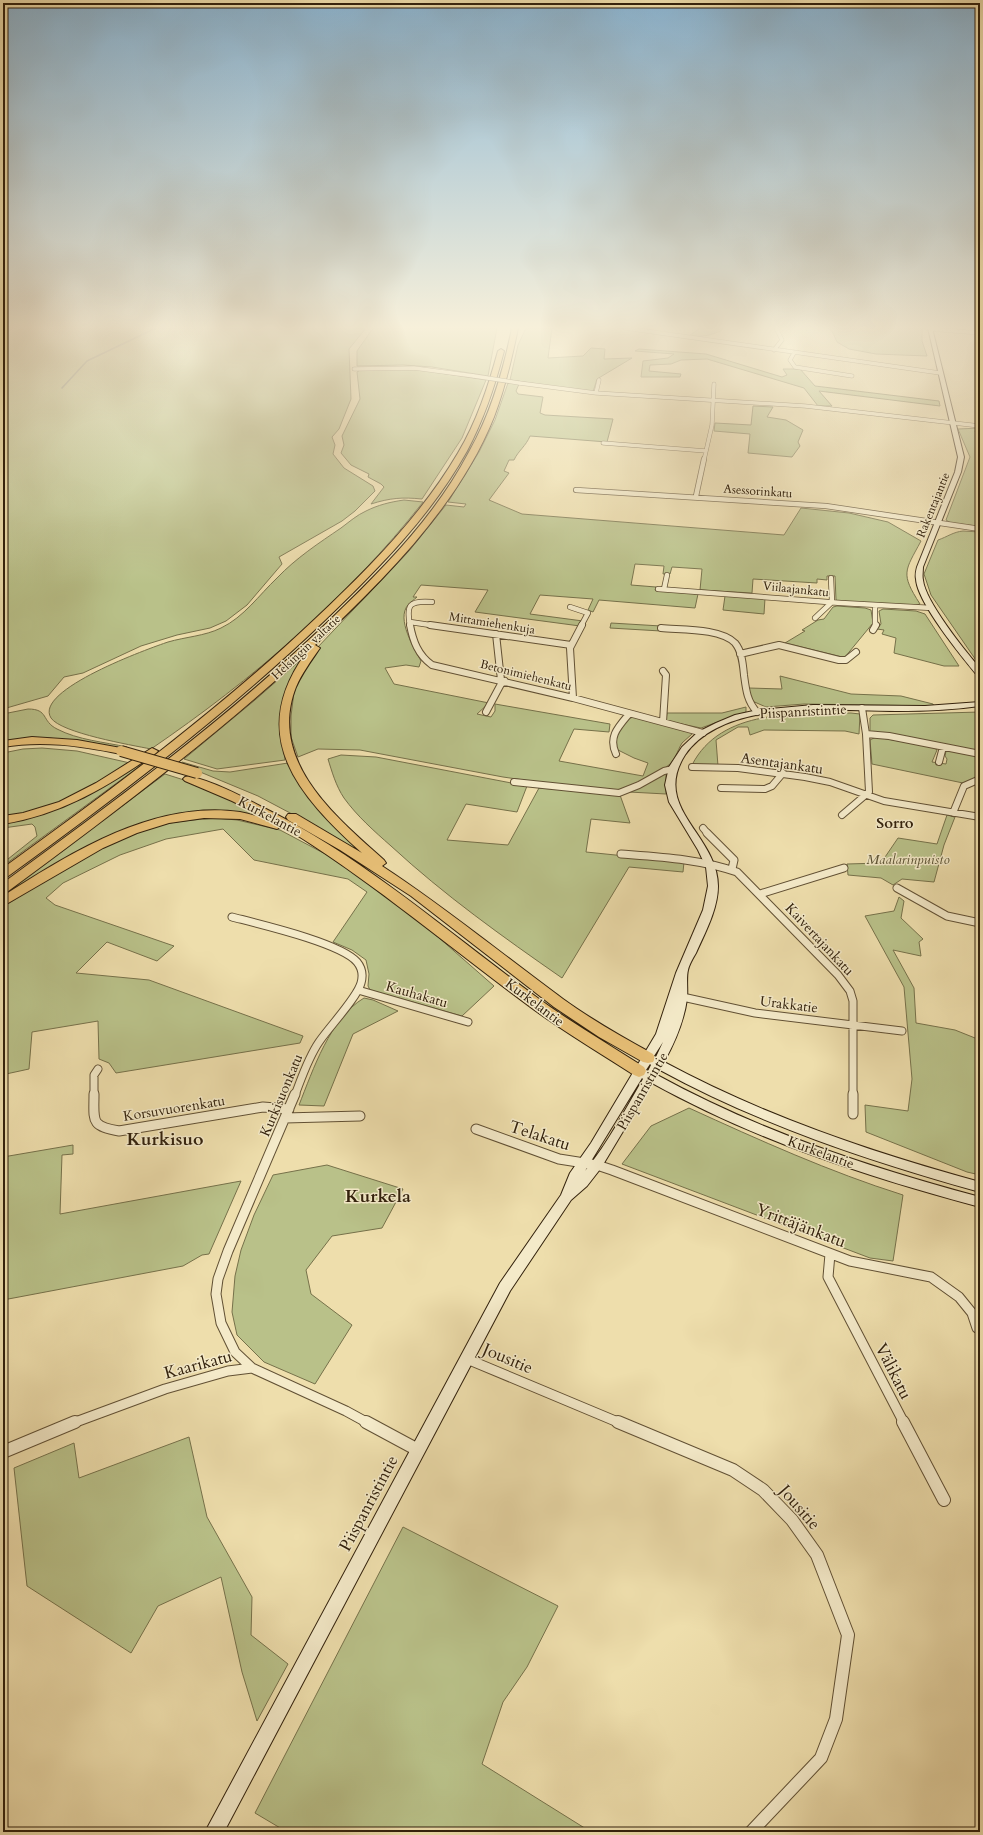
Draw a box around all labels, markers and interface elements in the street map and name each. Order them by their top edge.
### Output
street label: Rakentajantie [913,470,953,540]
street label: Asessorinkatu [723,481,793,501]
street label: Viilaajankatu [762,578,830,600]
street label: Mittamiehenkuja [448,608,537,638]
street label: Helsingin valtatie [268,611,344,683]
street label: Betonimiehenkatu [479,656,574,694]
street label: Piispanristintie [759,700,847,723]
street label: Asentajankatu [739,748,825,779]
street label: Kurkelantie [235,792,305,841]
district label: Sorro [876,813,914,833]
park label: Maalarinpuisto [866,850,950,869]
street label: Kaivertajankatu [781,899,859,980]
street label: Kurkelantie [501,974,568,1031]
street label: Kauhakatu [384,977,450,1012]
street label: Urakkatie [759,992,819,1017]
street label: Piispanristintie [612,1049,672,1134]
street label: Kurkisuonkatu [255,1051,308,1139]
street label: Korsuvuorenkatu [122,1091,227,1126]
street label: Telakatu [506,1115,573,1156]
district label: Kurkisuo [126,1127,204,1152]
street label: Kurkelantie [785,1132,857,1173]
district label: Kurkela [345,1184,411,1209]
street label: Yrittäjänkatu [752,1198,849,1253]
street label: Jousitie [476,1336,537,1379]
street label: Välikatu [870,1339,917,1403]
street label: Kaarikatu [162,1344,235,1385]
street label: Piispanristintie [333,1451,403,1555]
street label: Jousitie [772,1478,826,1535]

